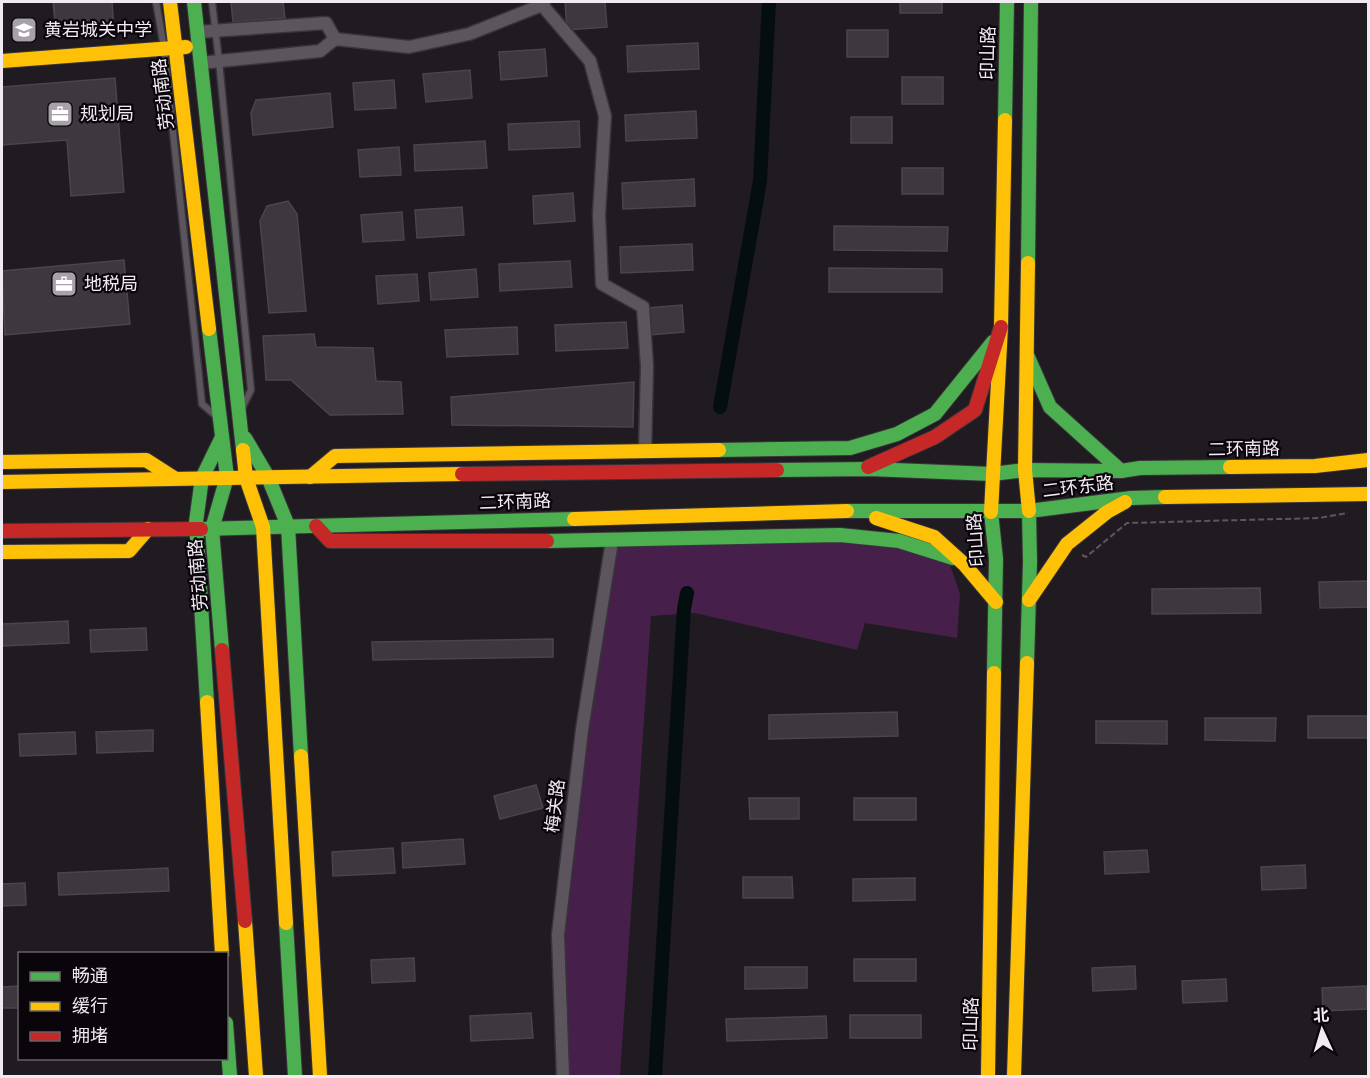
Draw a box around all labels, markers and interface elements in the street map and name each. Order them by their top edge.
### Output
school or university icon: 黄岩城关中学 [9,15,39,45]
place label: 黄岩城关中学 [44,19,152,41]
street label: 印山路 [977,26,999,80]
street label: 劳动南路 [148,57,178,131]
office icon: 规划局 [45,99,75,129]
place label: 规划局 [80,103,134,125]
office icon: 地税局 [49,269,79,299]
place label: 地税局 [84,273,138,295]
street label: 二环南路 [1208,437,1280,461]
street label: 二环东路 [1041,472,1115,502]
street label: 二环南路 [479,490,551,514]
street label: 印山路 [963,512,989,568]
street label: 劳动南路 [184,538,212,612]
street label: 梅关路 [541,778,569,834]
legend [18,952,228,1060]
text: 畅通 [72,965,108,987]
text: 缓行 [72,995,108,1017]
street label: 印山路 [960,997,982,1051]
north arrow [1292,1000,1352,1060]
text: 北 [1312,1005,1330,1026]
text: 拥堵 [72,1025,108,1047]

